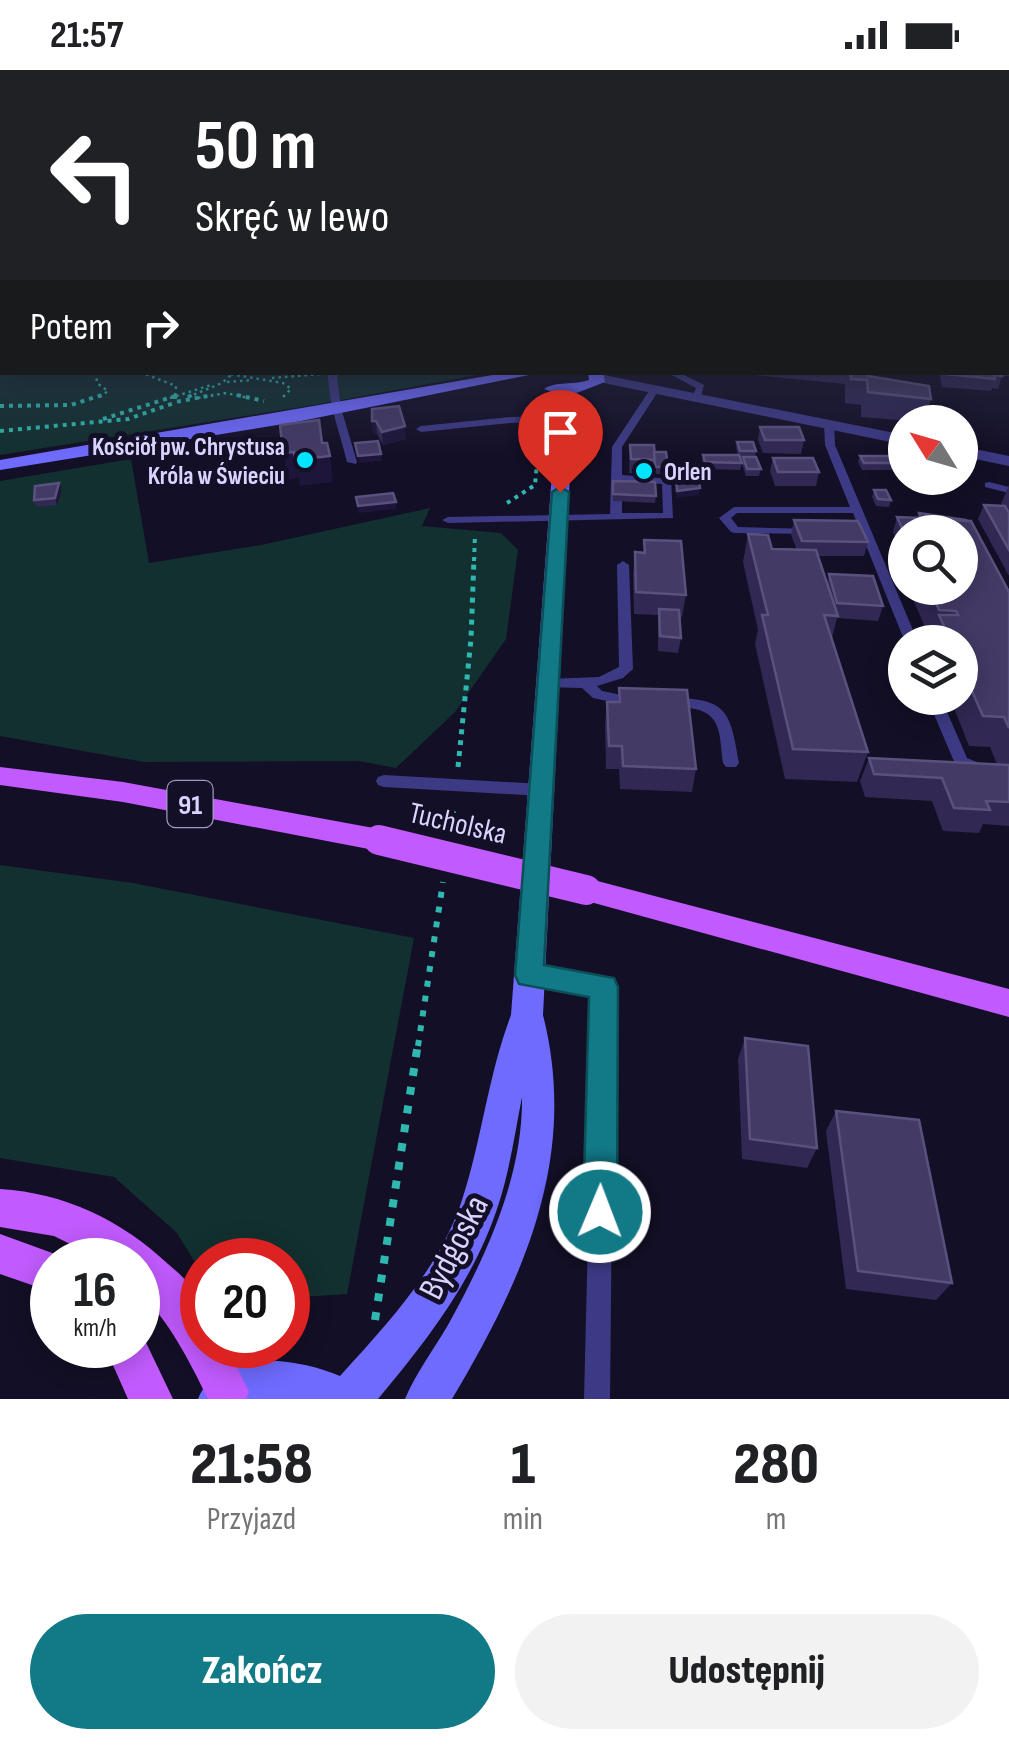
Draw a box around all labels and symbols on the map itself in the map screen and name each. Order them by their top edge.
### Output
pin [518,390,603,493]
north arrow [888,405,978,495]
place label: Kościół pw. Chrystusa Króla w Świeciu [92,432,285,492]
marker: Kościół pw. Chrystusa Króla w Świeciu [294,449,316,471]
place label: Orlen [664,457,712,488]
marker: Orlen [633,460,655,482]
road number: 91 [168,781,212,827]
street label: Tucholska [405,795,510,853]
position arrow [548,1160,652,1264]
street label: Bydgoska [410,1189,499,1307]
speed limit sign: 20 [180,1238,310,1368]

